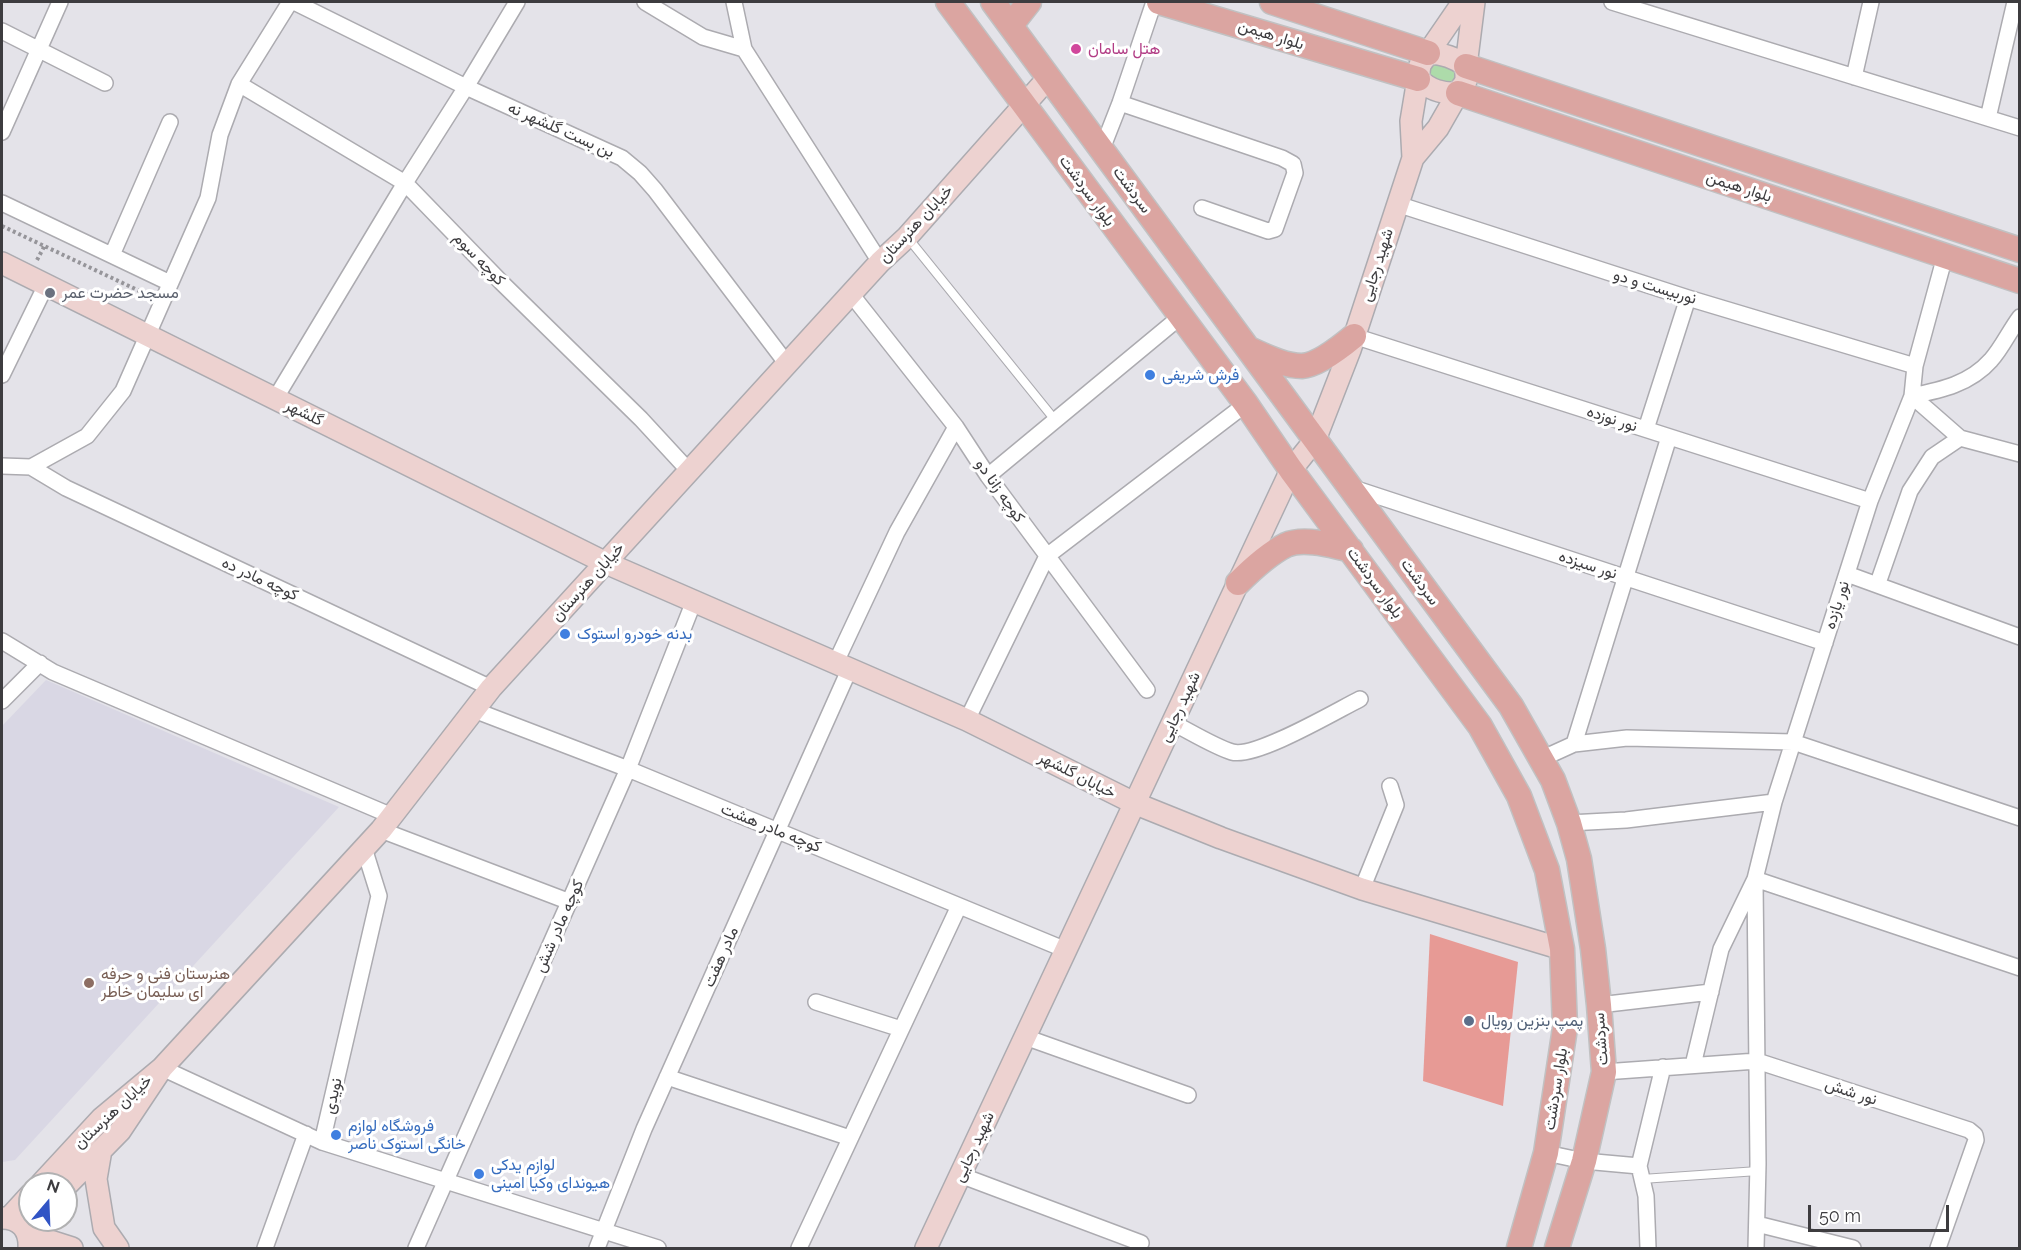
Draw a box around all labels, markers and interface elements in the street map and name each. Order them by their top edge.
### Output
street label: بلوار هیمن [1236,16,1306,54]
place label: هتل سامان [1088,39,1160,59]
marker: هتل سامان [1069,42,1083,56]
street label: بن بست گلشهر نه [505,98,617,162]
street label: بلوار سردشت [1055,152,1119,230]
street label: سردشت [1109,163,1155,217]
street label: بلوار هیمن [1704,167,1774,207]
street label: خیابان هنرستان [875,181,957,267]
street label: شهید رجایی [1356,226,1398,304]
street label: کوچه سوم [449,228,509,290]
street label: نوربیست و دو [1611,265,1699,309]
place label: مسجد حضرت عمر [62,283,179,303]
marker: مسجد حضرت عمر [43,286,57,300]
place label: فرش شریفی [1162,365,1239,385]
marker: فرش شریفی [1143,368,1157,382]
street label: گلشهر [282,396,326,430]
street label: نور نوزده [1584,402,1640,436]
street label: کوچه زانا دو [971,456,1029,526]
street label: خیابان هنرستان [548,539,628,625]
street label: بلوار سردشت [1343,544,1407,622]
street label: نور سیزده [1556,547,1620,583]
street label: کوچه مادر ده [219,553,301,605]
street label: سردشت [1397,555,1443,609]
street label: نور یازده [1820,578,1854,632]
place label: بدنه خودرو استوک [577,624,692,644]
marker: بدنه خودرو استوک [558,627,572,641]
street label: شهید رجایی [1155,669,1205,745]
street label: خیابان گلشهر [1035,747,1119,803]
street label: کوچه مادر هشت [718,799,824,857]
street label: کوچه مادر شش [530,877,588,975]
street label: مادر هفت [699,924,743,990]
place label: هنرستان فنی و حرفه ای سلیمان خاطر [101,964,230,1002]
marker: هنرستان فنی و حرفه ای سلیمان خاطر [82,976,96,990]
place label: پمپ بنزین رویال [1481,1011,1583,1031]
street label: سردشت [1590,1012,1612,1066]
marker: پمپ بنزین رویال [1462,1014,1476,1028]
street label: بلوار سردشت [1540,1047,1572,1131]
street label: خیابان هنرستان [70,1071,156,1153]
street label: نور شش [1823,1075,1879,1109]
street label: نویدی [320,1076,346,1116]
street label: شهید رجایی [949,1109,999,1185]
place label: فروشگاه لوازم خانگى استوک ناصر [348,1116,466,1154]
marker: فروشگاه لوازم خانگى استوک ناصر [329,1128,343,1142]
place label: لوازم یدکى هیونداى وکیا امینى [491,1155,610,1193]
marker: لوازم یدکى هیونداى وکیا امینى [472,1167,486,1181]
north arrow [18,1172,78,1232]
text: N [45,1175,62,1197]
scale bar [1811,1193,1952,1231]
text: 50 m [1819,1205,1861,1226]

